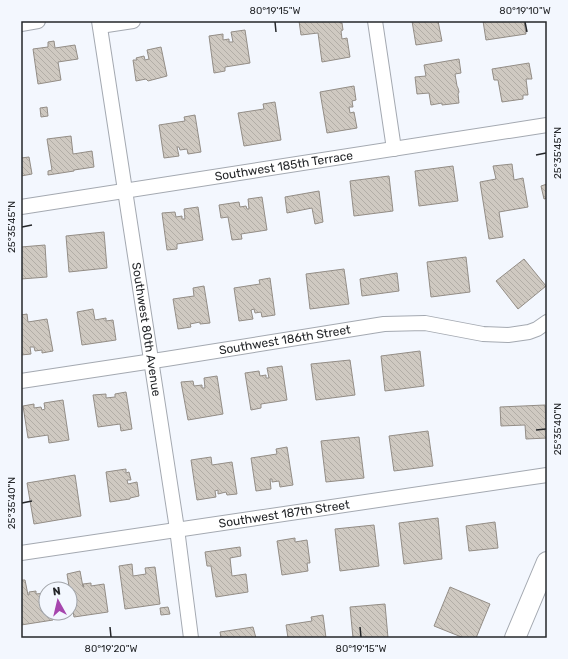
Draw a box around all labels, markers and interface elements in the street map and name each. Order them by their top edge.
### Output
text: 80°19'15"W [250,5,300,17]
text: 80°19'10"W [499,5,551,17]
text: 25°35'45"N [552,127,564,179]
street label: Southwest 185th Terrace [214,148,354,184]
text: 25°35'45"N [6,201,18,253]
street label: Southwest 80th Avenue [129,261,164,398]
street label: Southwest 186th Street [218,322,352,357]
text: 25°35'40"N [552,403,564,455]
text: 25°35'40"N [6,477,18,529]
street label: Southwest 187th Street [218,497,351,531]
north arrow [38,581,78,621]
text: N [52,585,62,599]
text: 80°19'20"W [85,643,137,655]
text: 80°19'15"W [336,643,386,655]

